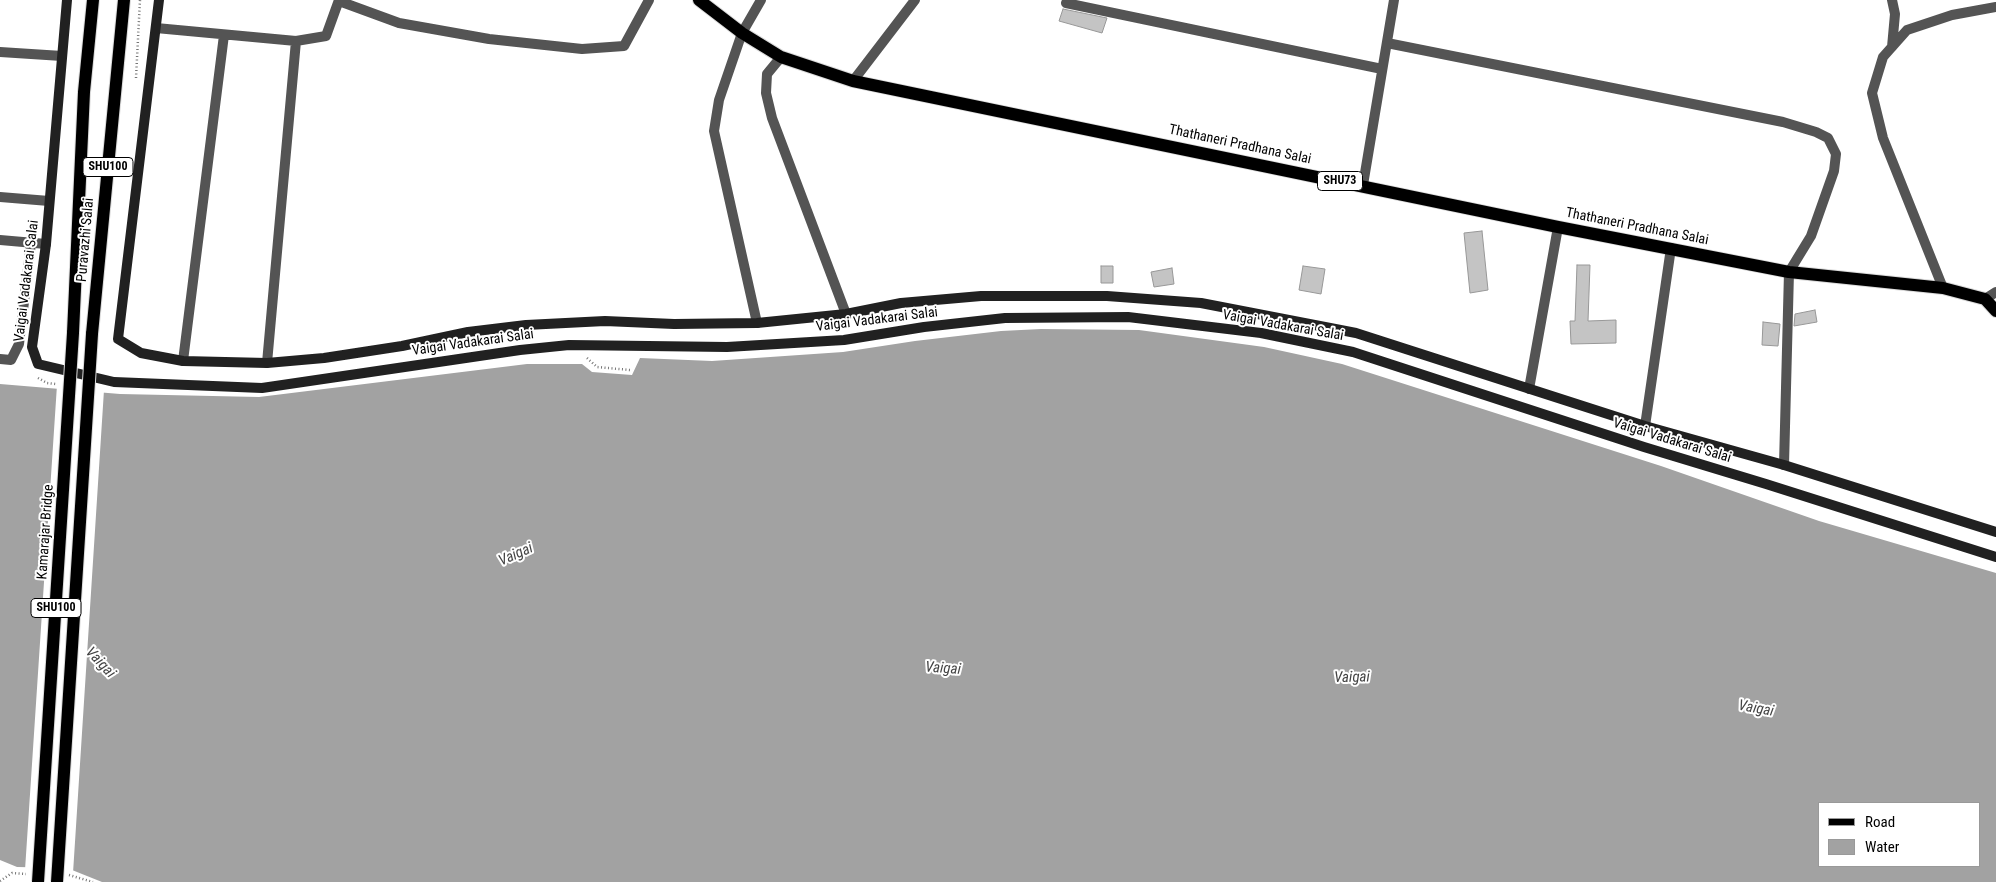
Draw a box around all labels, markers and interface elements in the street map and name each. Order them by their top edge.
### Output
street label: Thathaneri Pradhana Salai [1167,122,1313,168]
road number: SHU100 [83,158,133,176]
road number: SHU73 [1318,172,1362,190]
street label: Puravazhi Salai [74,197,98,283]
street label: Thathaneri Pradhana Salai [1564,205,1710,249]
street label: Vaigai Vadakarai Salai [11,219,43,343]
street label: Vaigai Vadakarai Salai [815,304,939,336]
street label: Vaigai Vadakarai Salai [1221,307,1345,345]
street label: Vaigai Vadakarai Salai [411,326,535,360]
street label: Vaigai Vadakarai Salai [1611,415,1733,467]
street label: Kamarajar Bridge [34,484,58,580]
water label: Vaigai [496,540,536,570]
road number: SHU100 [31,598,81,618]
water label: Vaigai [81,644,119,682]
water label: Vaigai [925,659,961,679]
water label: Vaigai [1334,669,1370,687]
water label: Vaigai [1737,697,1775,721]
legend [1818,802,1981,867]
text: Road [1865,813,1895,831]
text: Water [1865,838,1899,856]

